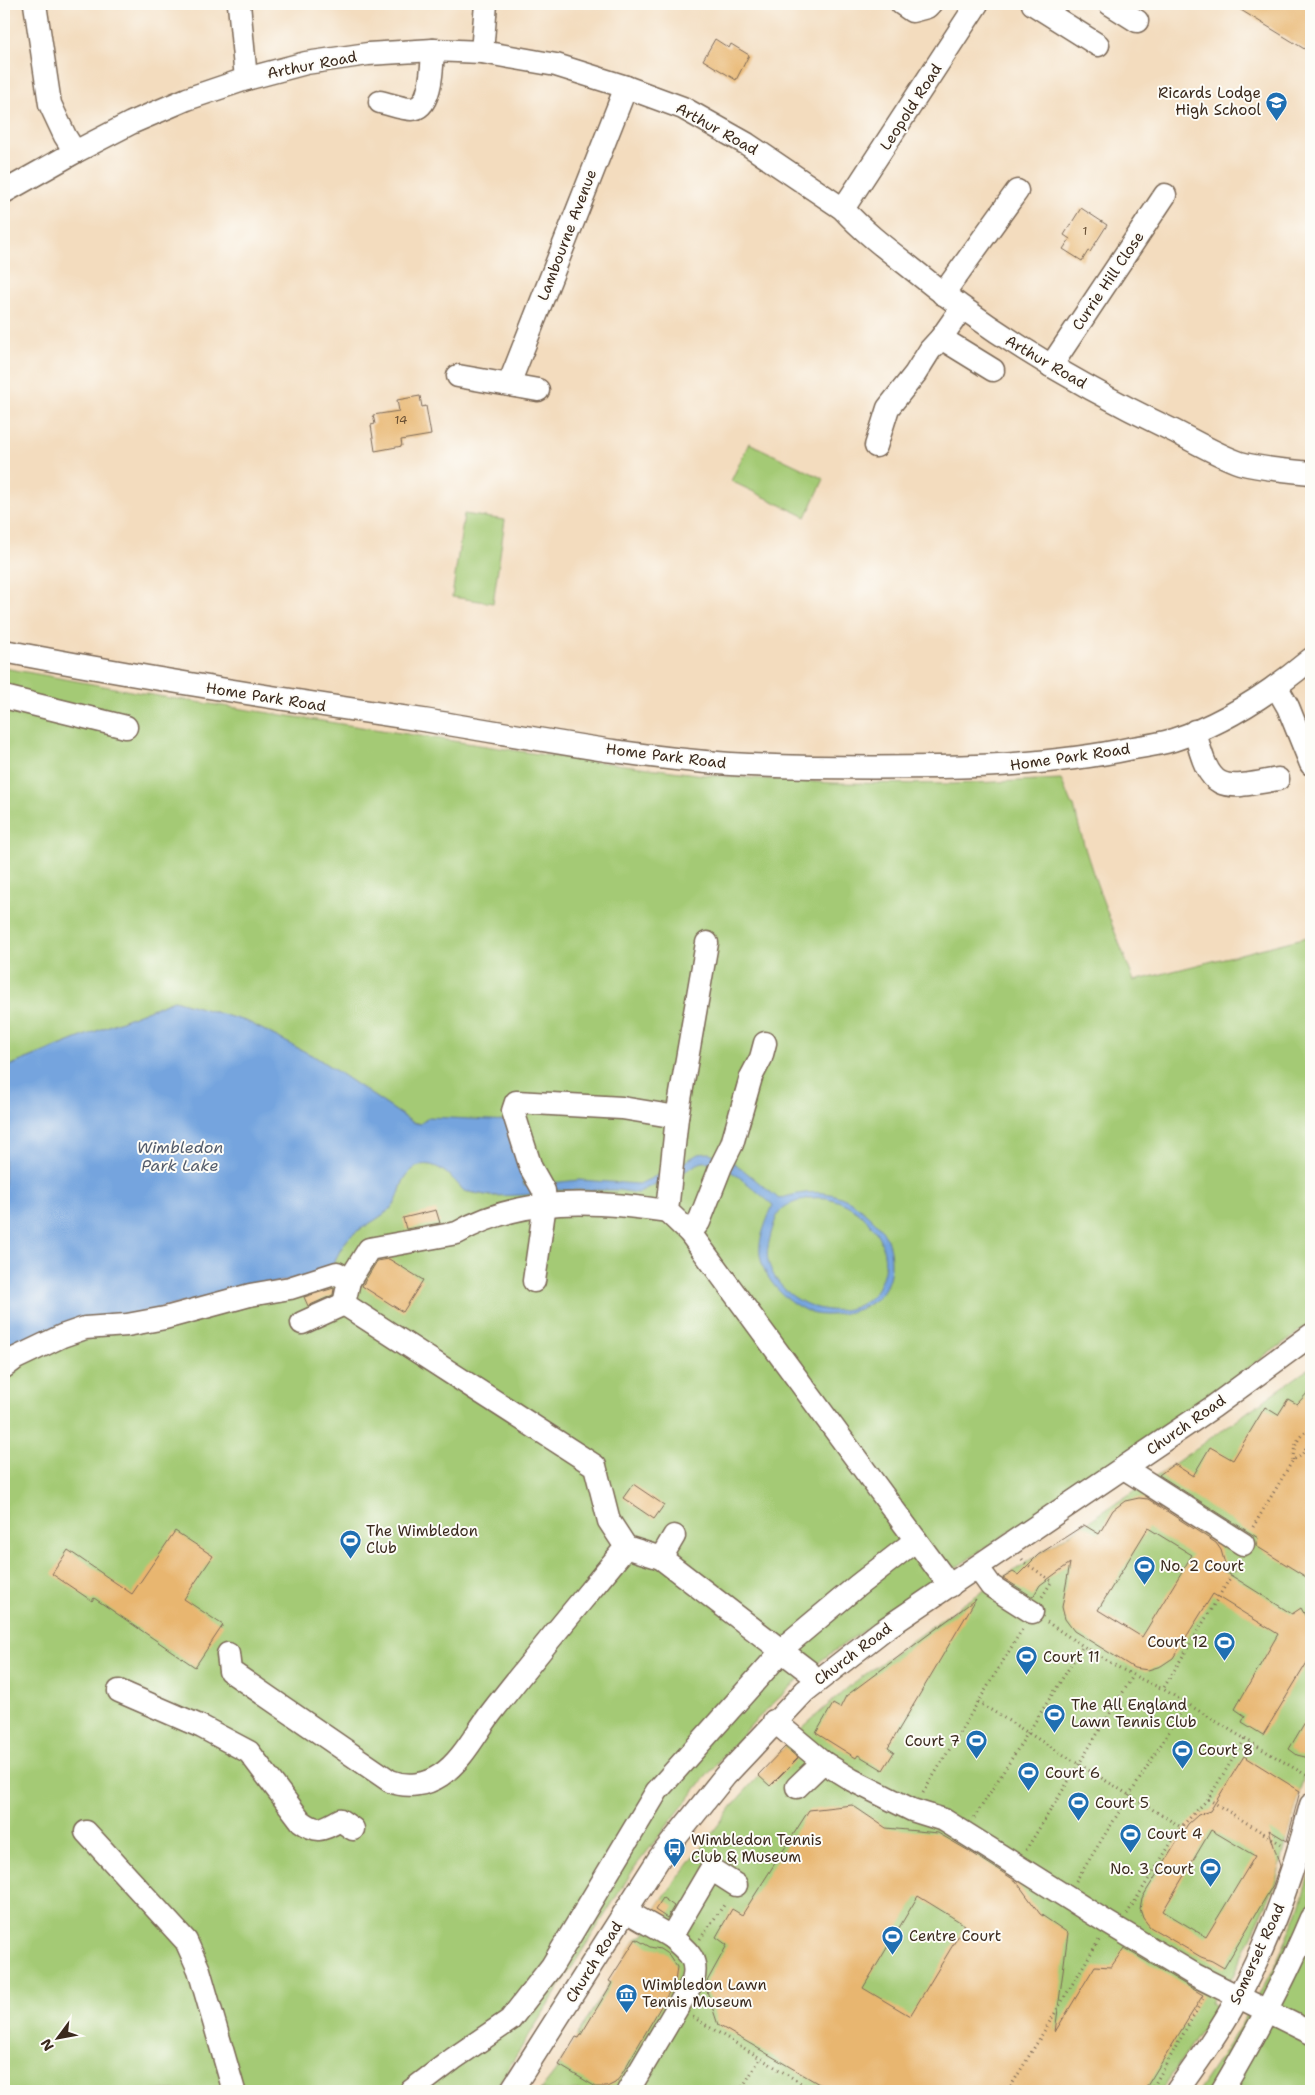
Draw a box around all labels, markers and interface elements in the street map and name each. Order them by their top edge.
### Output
street label: Arthur Road [265,46,359,84]
street label: Leopold Road [876,59,947,154]
place label: Ricards Lodge High School [1158,83,1261,120]
school or university icon: Ricards Lodge High School [1265,90,1289,121]
street label: Arthur Road [672,98,762,160]
street label: Lambourne Avenue [533,167,601,303]
house number: 1 [1082,223,1088,239]
street label: Currie Hill Close [1067,228,1149,334]
street label: Arthur Road [1002,331,1091,394]
house number: 14 [395,412,407,428]
street label: Home Park Road [205,678,328,716]
street label: Home Park Road [605,739,728,773]
street label: Home Park Road [1009,739,1132,775]
water label: Wimbledon Park Lake [137,1137,223,1176]
street label: Church Road [1142,1390,1230,1460]
place label: The Wimbledon Club [366,1521,478,1558]
sports icon: The Wimbledon Club [338,1528,362,1559]
sports icon: No. 2 Court [1132,1554,1156,1585]
place label: No. 2 Court [1160,1556,1244,1576]
street label: Church Road [810,1618,896,1690]
sports icon: Court 12 [1212,1630,1236,1661]
place label: Court 12 [1147,1632,1208,1652]
sports icon: Court 11 [1015,1645,1039,1676]
place label: Court 11 [1043,1647,1100,1667]
place label: The All England Lawn Tennis Club [1071,1695,1197,1732]
sports icon: The All England Lawn Tennis Club [1043,1702,1067,1733]
sports icon: Court 7 [964,1729,988,1760]
place label: Court 7 [905,1731,960,1751]
sports icon: Court 8 [1170,1738,1194,1769]
place label: Court 8 [1198,1740,1253,1760]
sports icon: Court 6 [1017,1761,1041,1792]
place label: Court 6 [1045,1763,1100,1783]
sports icon: Court 5 [1067,1791,1091,1822]
place label: Court 5 [1095,1793,1149,1813]
sports icon: Court 4 [1119,1822,1143,1853]
place label: Court 4 [1147,1824,1202,1844]
place label: Wimbledon Tennis Club & Museum [691,1830,822,1867]
bus stop icon: Wimbledon Tennis Club & Museum [663,1837,687,1868]
sports icon: No. 3 Court [1198,1857,1222,1888]
place label: No. 3 Court [1110,1859,1194,1879]
street label: Somerset Road [1225,1900,1289,2008]
street label: Church Road [561,1917,627,2006]
sports icon: Centre Court [881,1924,905,1955]
place label: Centre Court [909,1926,1001,1946]
place label: Wimbledon Lawn Tennis Museum [642,1975,767,2012]
museum icon: Wimbledon Lawn Tennis Museum [614,1982,638,2013]
north arrow [32,2012,82,2062]
text: N [36,2035,58,2054]

